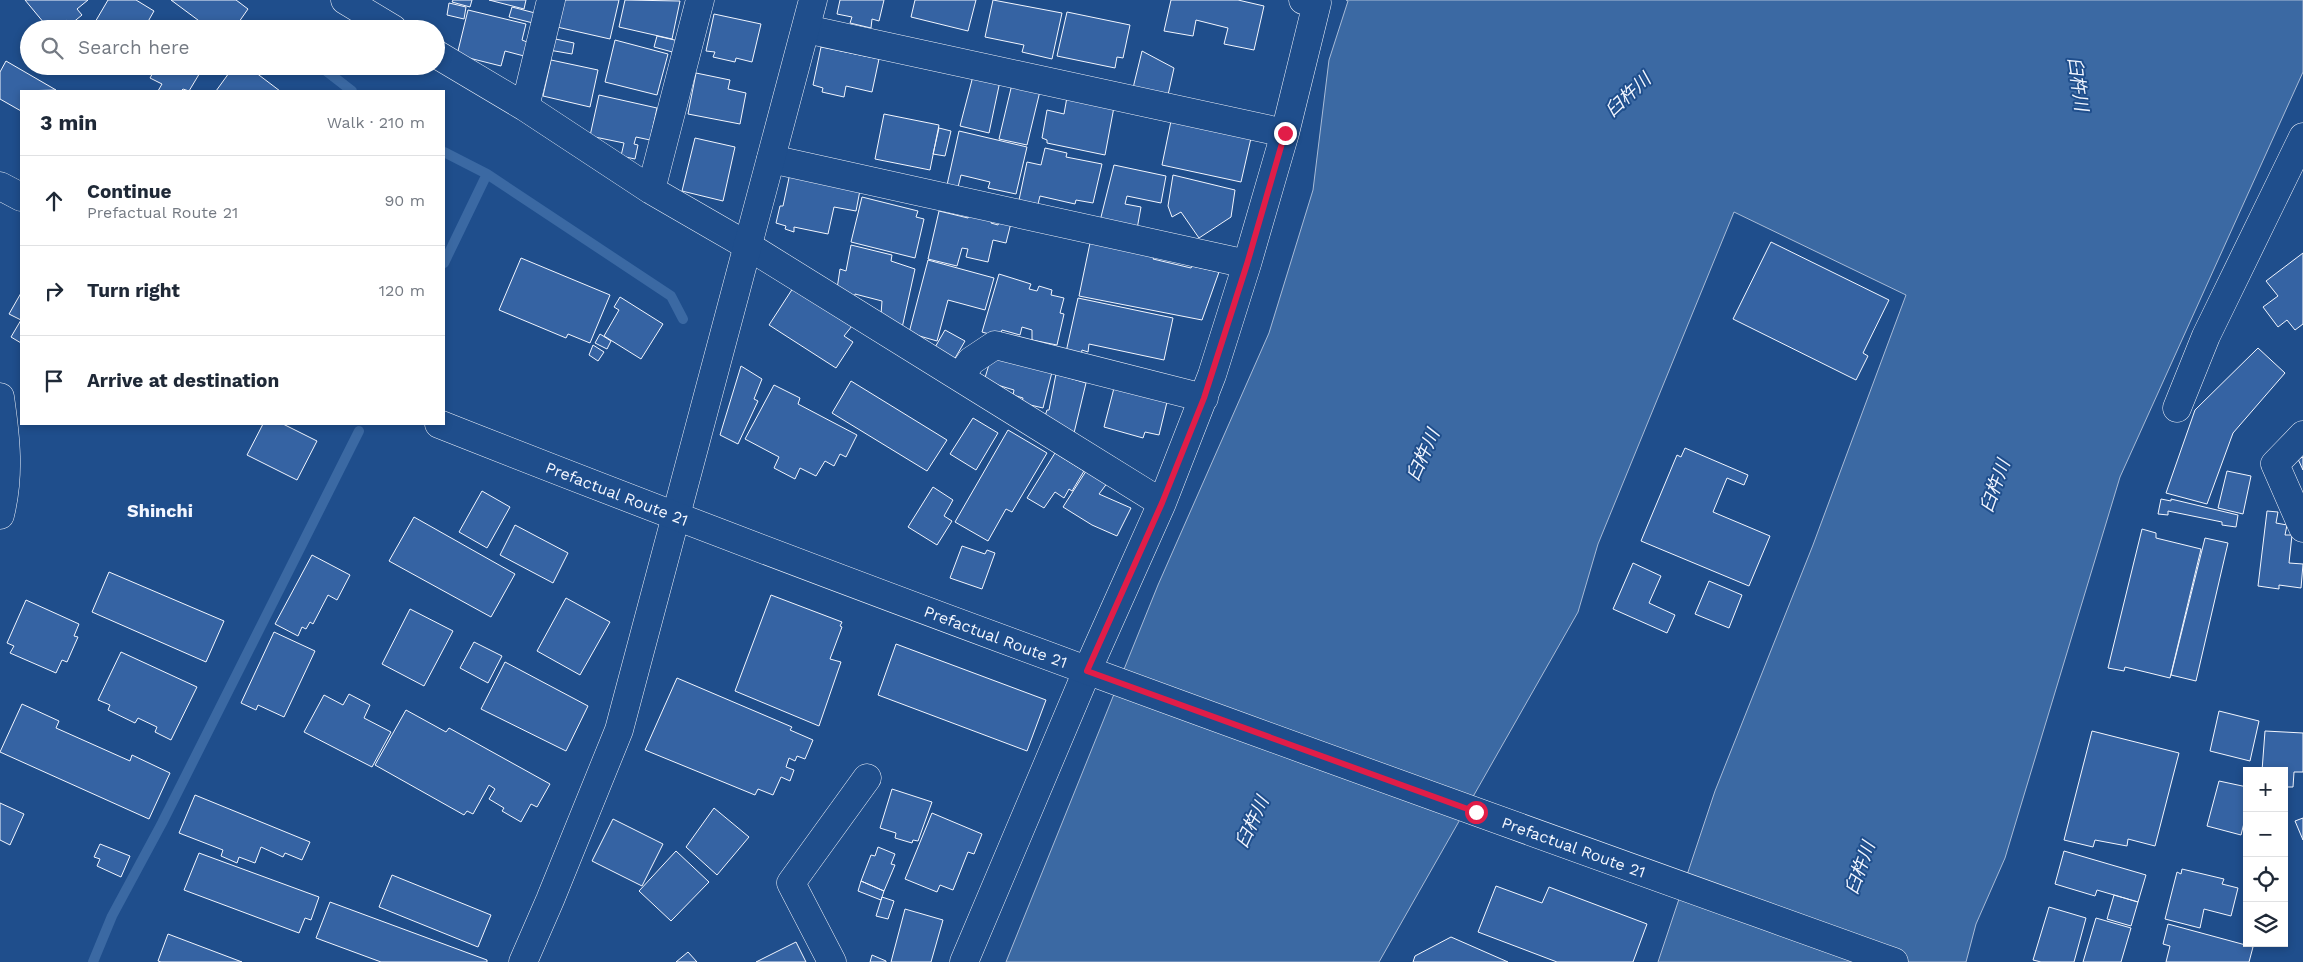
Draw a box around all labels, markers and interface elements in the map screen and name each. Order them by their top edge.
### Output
search box [20,20,445,75]
icon: search [38,34,66,62]
text: Search here [78,36,189,59]
water label: 臼杵川 [2064,56,2093,114]
water label: 臼杵川 [1601,67,1656,121]
text: 3 min [40,110,97,135]
text: Walk · 210 m [327,113,425,132]
route end [1274,122,1297,145]
text: Continue [87,180,171,203]
icon: ahead [40,187,68,215]
text: 90 m [384,191,425,210]
text: Prefactual Route 21 [87,203,238,222]
icon: right [40,277,68,305]
text: Turn right [87,279,180,302]
text: 120 m [379,281,425,300]
icon: arrive [40,367,68,395]
text: Arrive at destination [87,369,279,392]
water label: 臼杵川 [1402,424,1444,484]
water label: 臼杵川 [1975,455,2014,515]
street label: Prefactual Route 21 [543,458,691,530]
district label: Shinchi [127,500,193,521]
street label: Prefactual Route 21 [921,602,1070,672]
map controls [2243,767,2288,947]
button: + [2243,767,2288,812]
water label: 臼杵川 [1231,791,1273,851]
route start [1465,801,1488,824]
button: − [2243,812,2288,857]
street label: Prefactual Route 21 [1499,813,1648,882]
water label: 臼杵川 [1840,837,1879,897]
button: locate [2243,857,2288,902]
button: layers [2243,902,2288,947]

